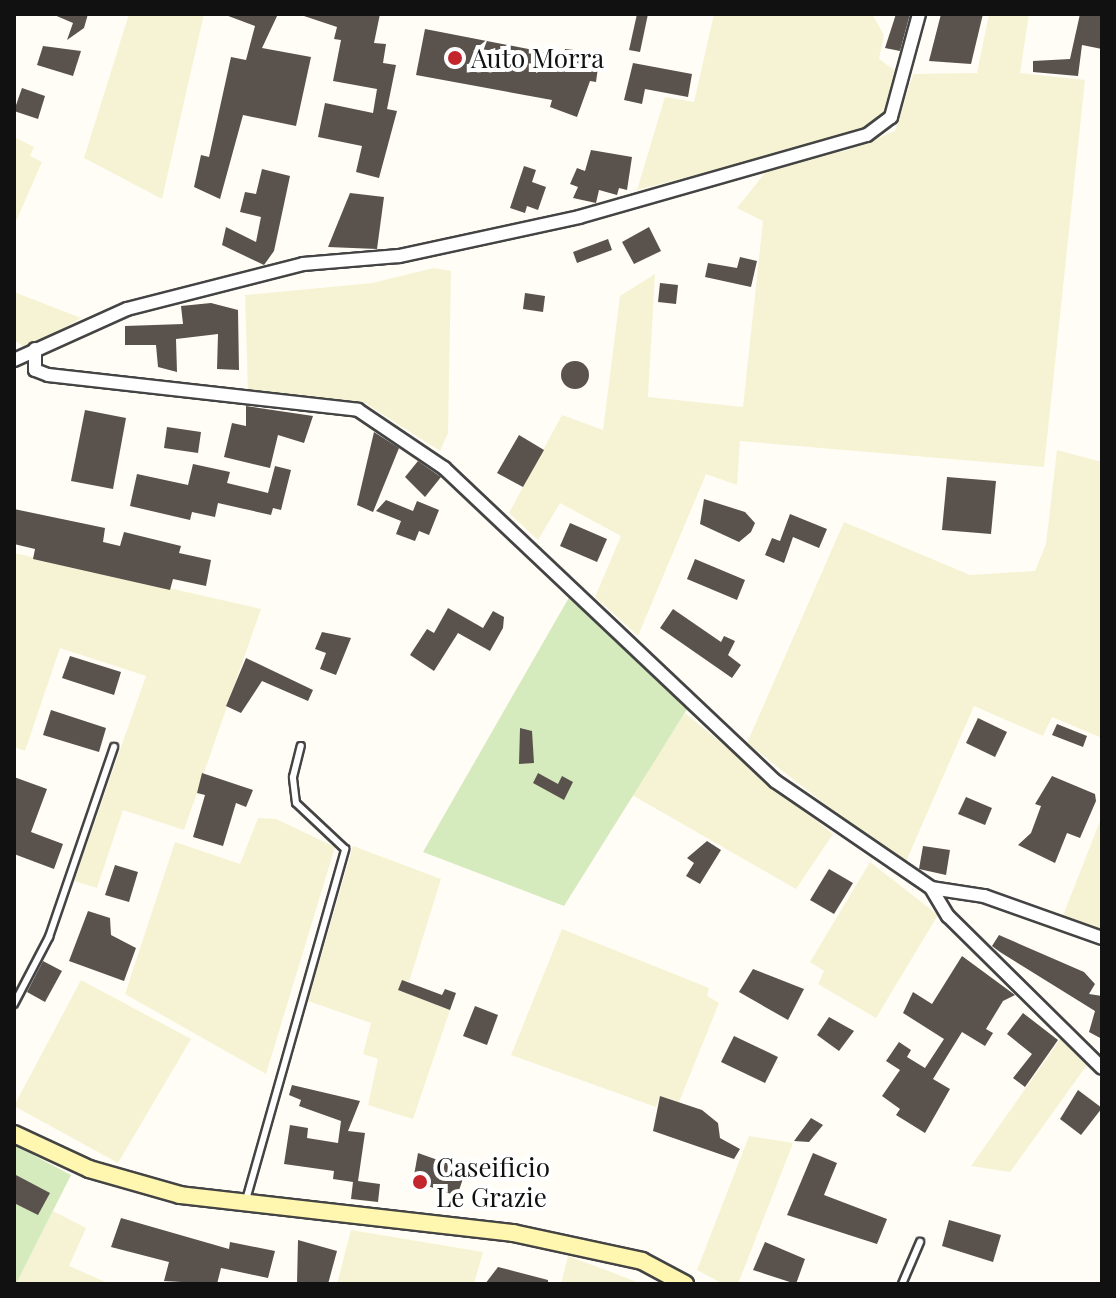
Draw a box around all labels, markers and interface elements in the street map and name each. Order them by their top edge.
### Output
place label: Auto Morra [471,42,604,74]
marker: Auto Morra [446,49,464,67]
place label: Caseificio Le Grazie [436,1151,550,1212]
marker: Caseificio Le Grazie [411,1173,429,1191]

